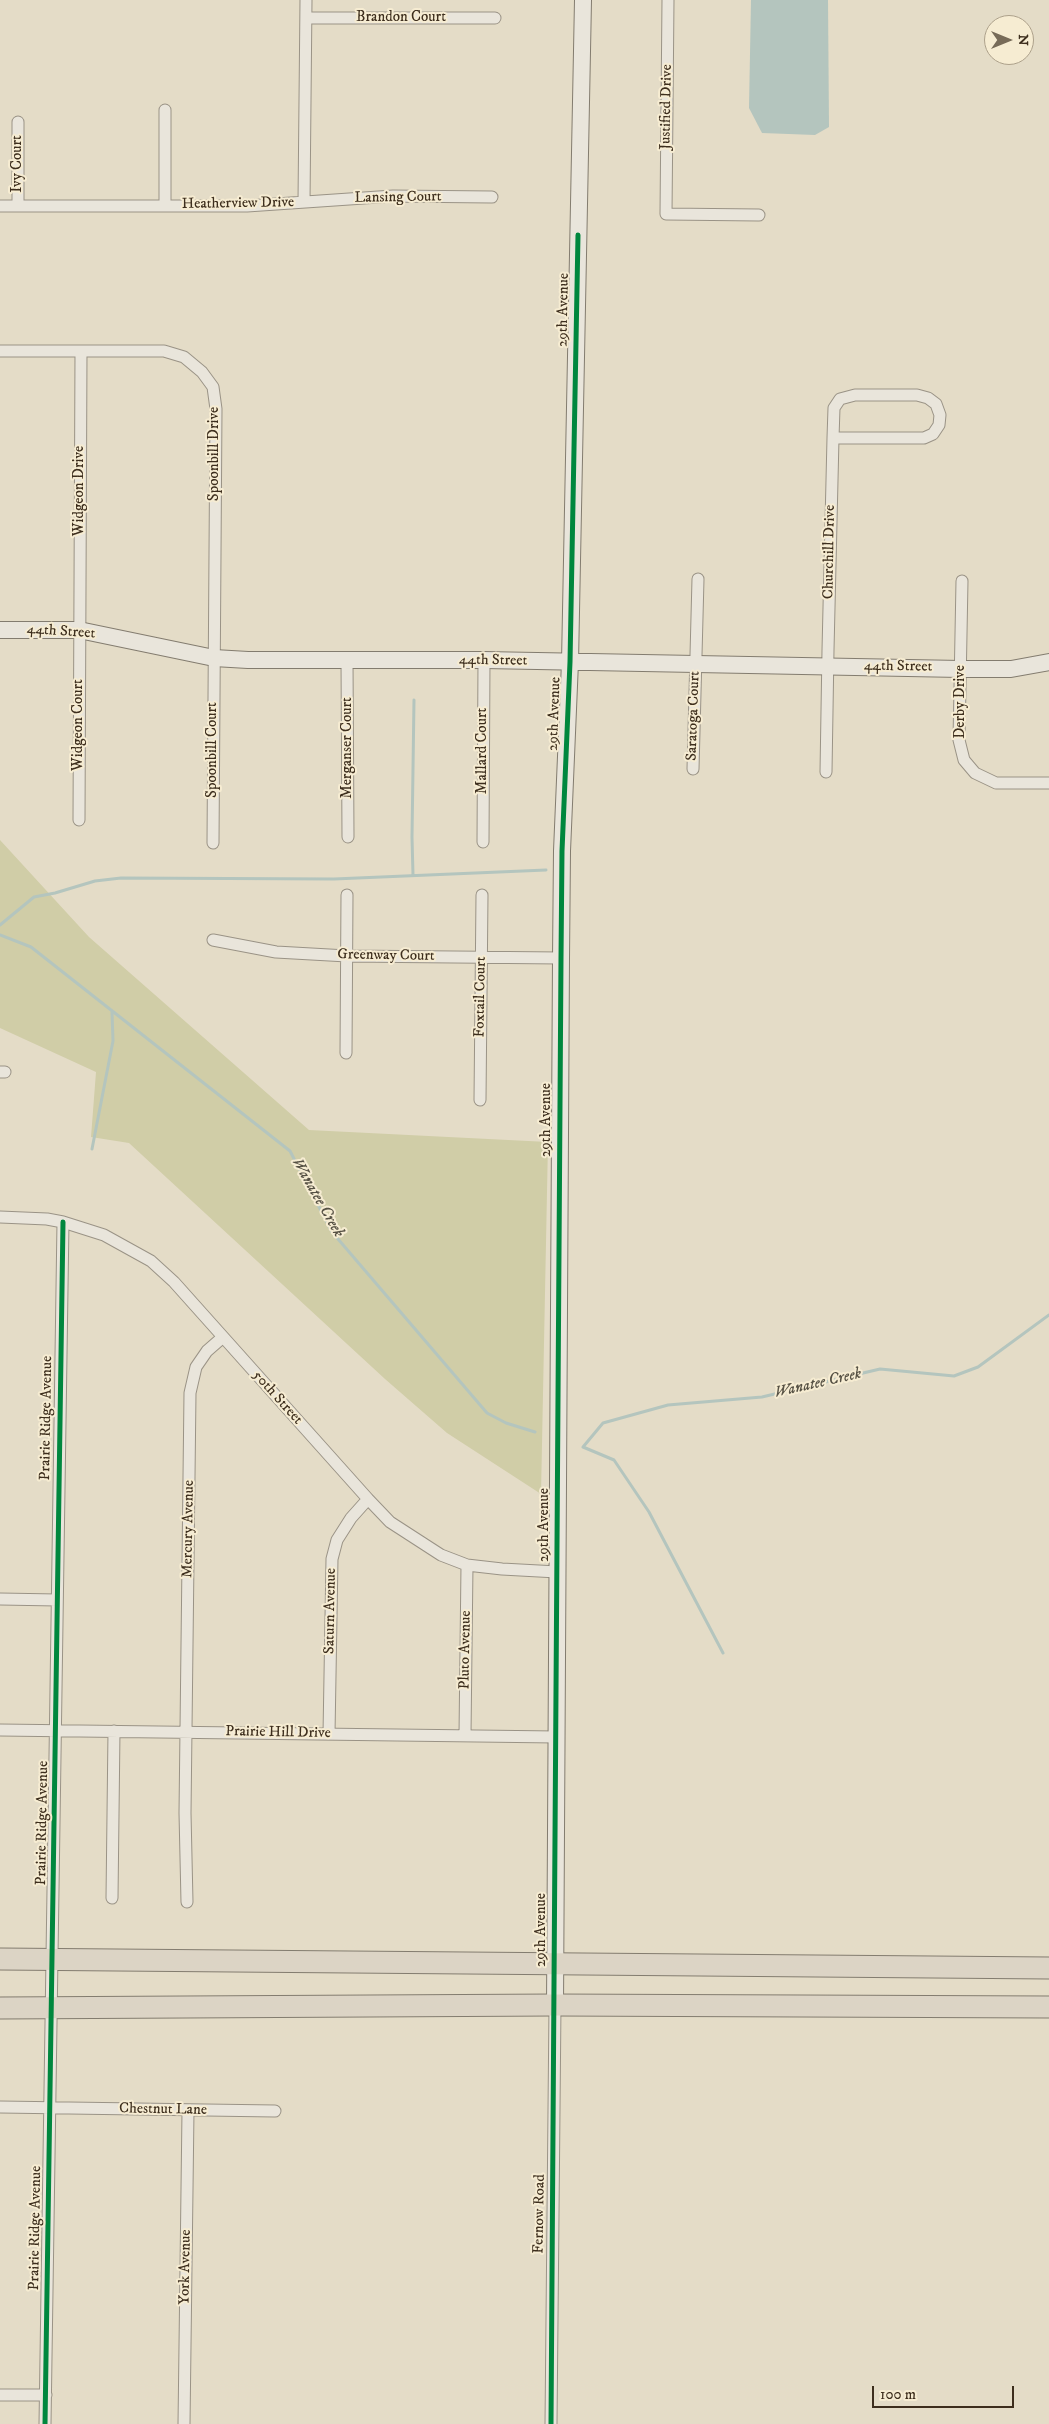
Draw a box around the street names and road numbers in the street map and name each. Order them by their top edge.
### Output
street label: Brandon Court [356,9,446,27]
street label: Justified Drive [657,64,677,150]
street label: Ivy Court [9,135,27,193]
street label: Lansing Court [354,188,442,208]
street label: Heatherview Drive [182,194,294,214]
street label: 29th Avenue [554,273,574,347]
street label: Spoonbill Drive [206,407,224,501]
street label: Widgeon Drive [71,446,89,536]
street label: Churchill Drive [820,505,840,599]
street label: 44th Street [26,621,96,643]
street label: 44th Street [459,651,527,671]
street label: 44th Street [864,657,932,677]
street label: Derby Drive [952,665,970,739]
street label: Saratoga Court [683,671,705,761]
street label: 29th Avenue [545,677,565,751]
street label: Widgeon Court [70,679,88,771]
street label: Merganser Court [339,697,357,799]
street label: Spoonbill Court [204,702,222,798]
street label: Mallard Court [474,708,492,794]
street label: Greenway Court [337,946,435,966]
street label: Foxtail Court [471,956,491,1038]
street label: 29th Avenue [538,1083,556,1157]
street label: Prairie Ridge Avenue [37,1355,57,1481]
street label: 50th Street [248,1367,306,1429]
street label: Mercury Avenue [179,1480,199,1578]
street label: 29th Avenue [536,1488,554,1562]
street label: Saturn Avenue [321,1568,341,1654]
street label: Pluto Avenue [456,1610,476,1690]
street label: Prairie Hill Drive [225,1723,331,1743]
street label: Prairie Ridge Avenue [33,1760,53,1886]
street label: 29th Avenue [533,1893,551,1967]
street label: Chestnut Lane [119,2100,207,2120]
street label: Prairie Ridge Avenue [26,2165,46,2291]
street label: Fernow Road [530,2174,550,2254]
street label: York Avenue [176,2229,196,2305]

